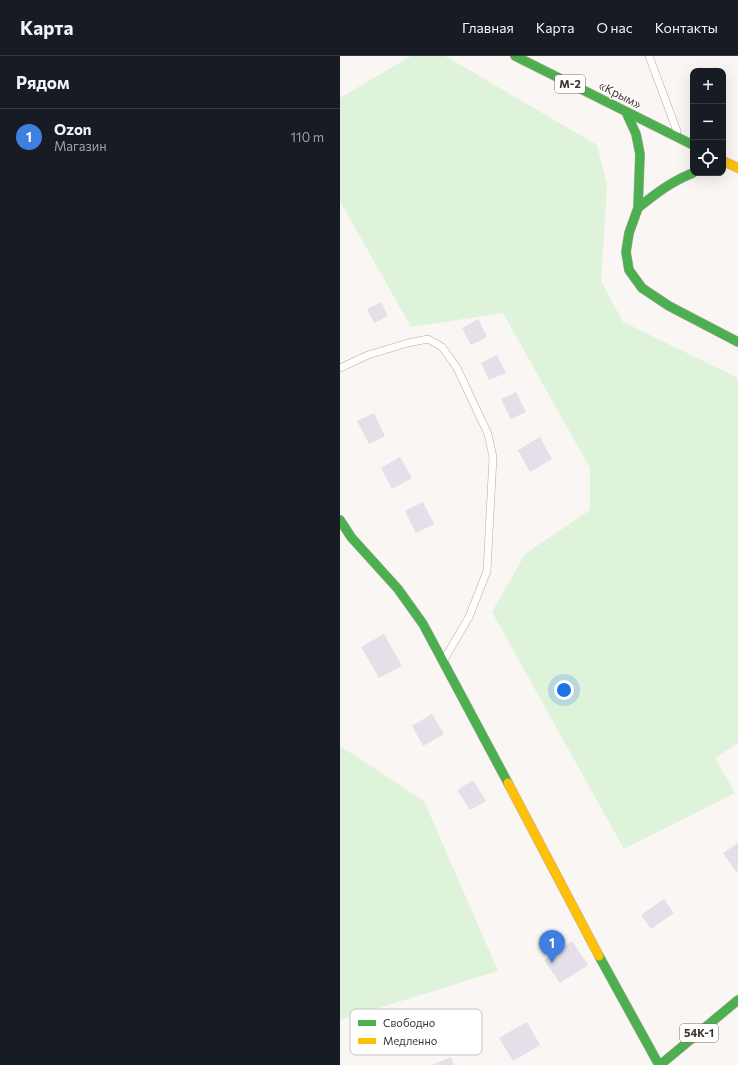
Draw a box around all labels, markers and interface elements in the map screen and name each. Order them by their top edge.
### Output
text: Карта [20,16,73,39]
text: Главная [462,19,514,36]
text: Карта [536,19,574,36]
text: О нас [596,19,633,36]
text: Контакты [655,19,718,36]
map controls [690,68,726,176]
button: + [690,68,726,104]
text: Рядом [16,72,70,93]
road number: М-2 [555,75,585,93]
street label: «Крым» [597,77,644,111]
button: − [690,104,726,140]
text: Ozon [54,120,92,138]
text: 1 [26,129,32,145]
text: 110 m [291,129,324,145]
text: Магазин [54,138,107,154]
button: locate [690,140,726,176]
your location [554,680,574,700]
pin: 1 [539,930,565,963]
legend [350,1009,482,1055]
text: Свободно [383,1016,436,1029]
road number: 54К-1 [680,1024,718,1042]
text: Медленно [383,1034,438,1047]

